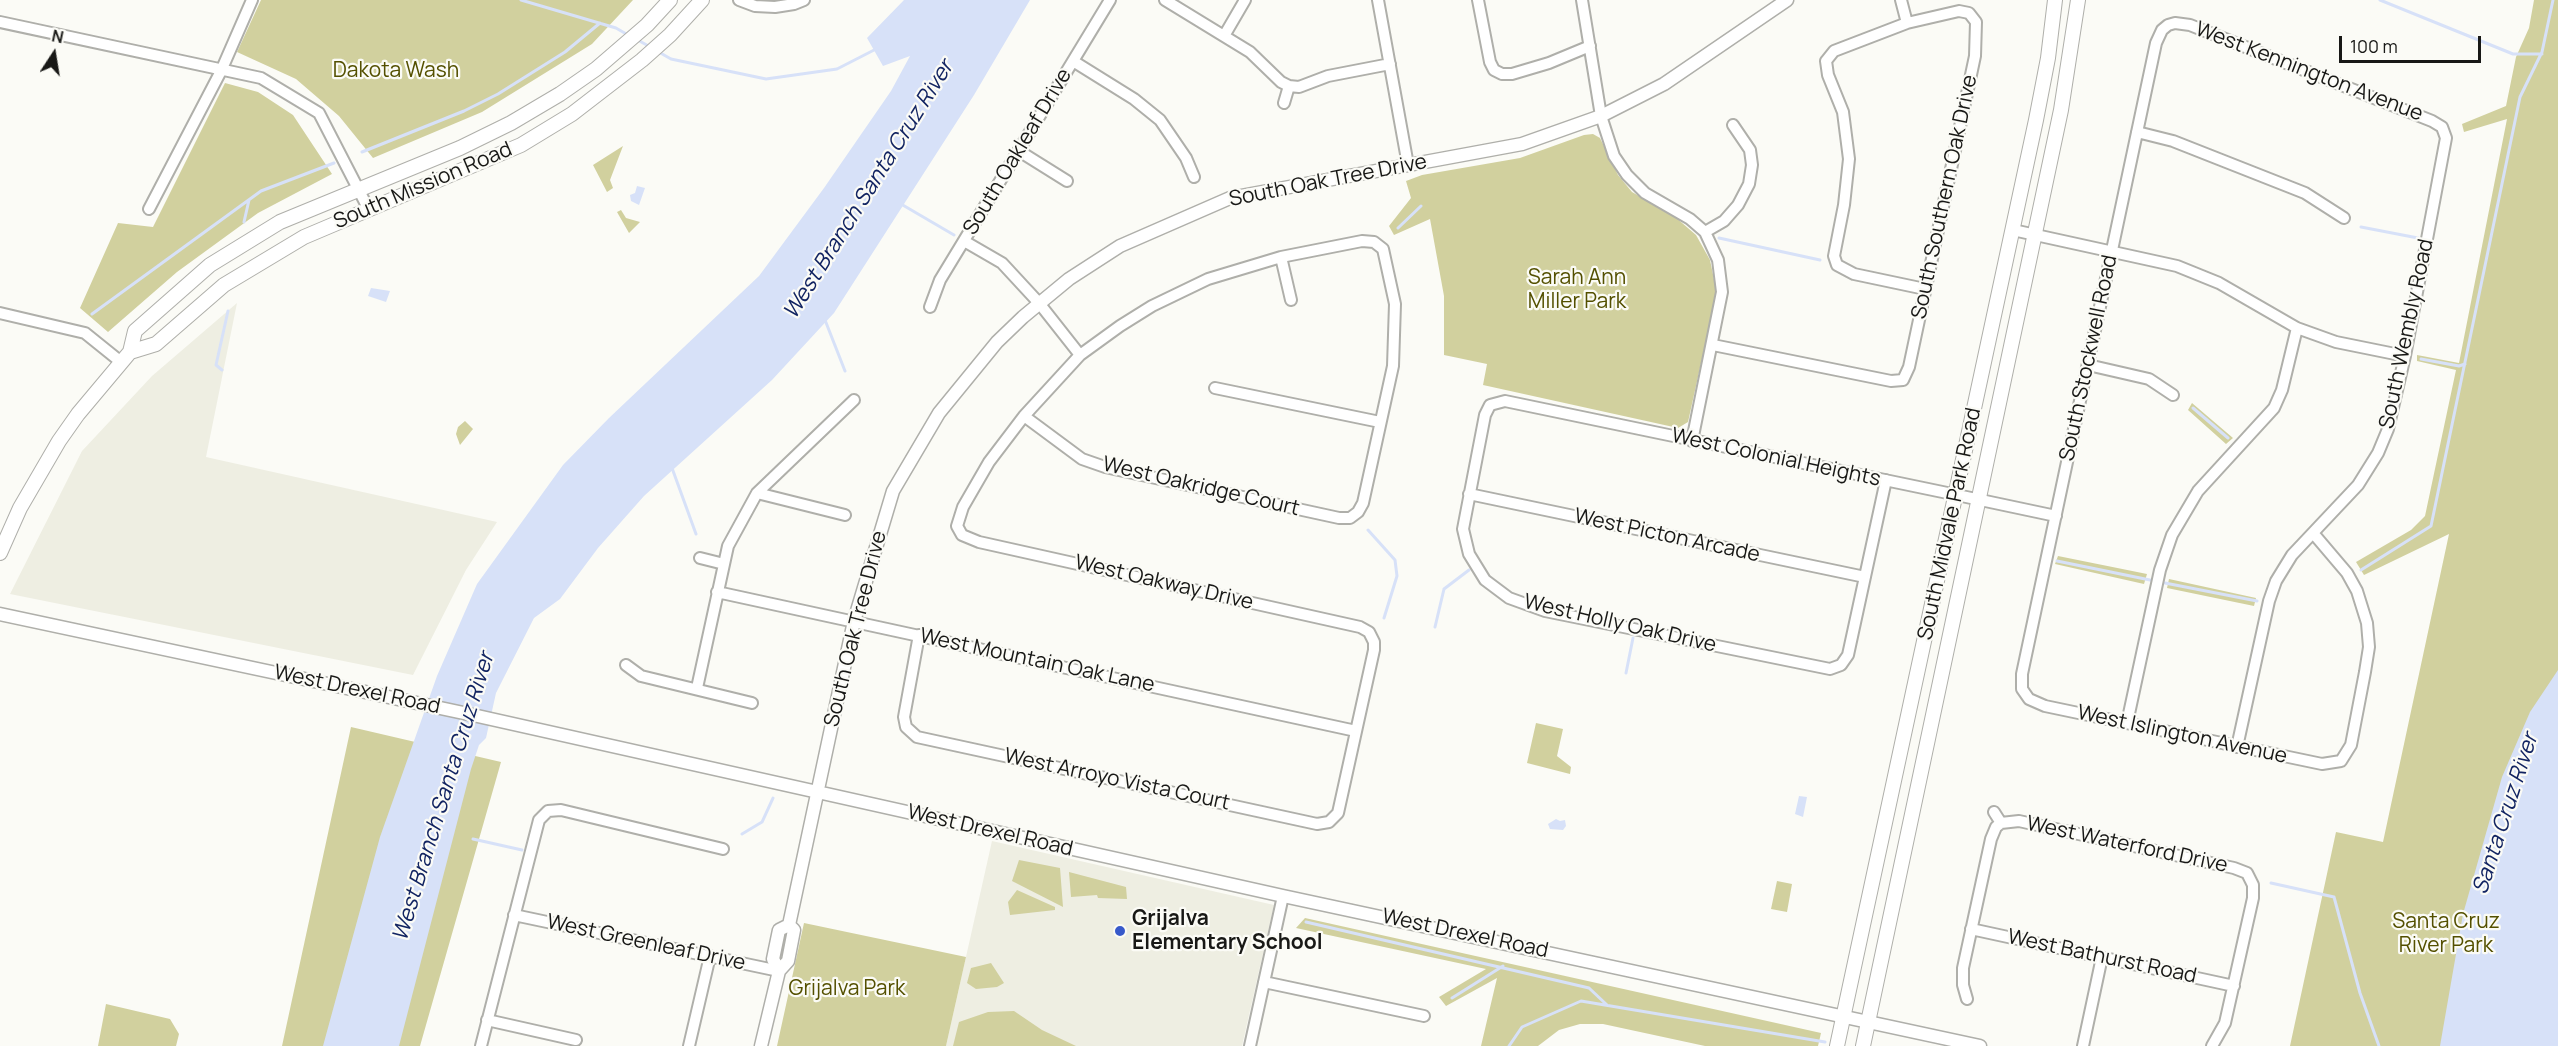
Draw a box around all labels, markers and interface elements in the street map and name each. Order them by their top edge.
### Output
street label: West Kennington Avenue [2192,17,2426,127]
north arrow [24,24,84,84]
text: N [50,24,66,48]
scale bar [2342,24,2484,62]
text: 100 m [2350,34,2398,58]
water label: West Branch Santa Cruz River [778,56,960,324]
park label: Dakota Wash [333,58,459,84]
street label: South Oakleaf Drive [958,64,1078,240]
street label: South Southern Oak Drive [1907,73,1983,321]
street label: South Mission Road [330,137,516,235]
street label: South Oak Tree Drive [1227,149,1429,213]
street label: South Wembly Road [2375,237,2439,431]
street label: South Stockwell Road [2055,253,2123,463]
park label: Sarah Ann Miller Park [1528,265,1626,315]
street label: South Midvale Park Road [1913,406,1987,642]
street label: West Colonial Heights [1669,424,1883,492]
street label: West Oakridge Court [1100,452,1302,522]
street label: West Picton Arcade [1572,504,1762,568]
street label: South Oak Tree Drive [819,528,893,730]
street label: West Oakway Drive [1072,550,1256,616]
street label: West Holly Oak Drive [1521,590,1719,658]
street label: West Mountain Oak Lane [917,624,1157,698]
water label: West Branch Santa Cruz River [387,650,501,944]
street label: West Drexel Road [272,660,442,720]
street label: West Islington Avenue [2075,700,2289,770]
water label: Santa Cruz River [2468,730,2544,898]
street label: West Arroyo Vista Court [1002,744,1232,816]
street label: West Drexel Road [905,800,1075,862]
street label: West Waterford Drive [2024,811,2230,879]
street label: West Drexel Road [1380,904,1550,964]
place label: Grijalva Elementary School [1132,906,1323,956]
park label: Santa Cruz River Park [2392,909,2500,959]
street label: West Greenleaf Drive [544,910,748,976]
marker: Grijalva Elementary School [1113,924,1127,938]
street label: West Bathurst Road [2005,925,2199,989]
park label: Grijalva Park [789,976,905,1002]

